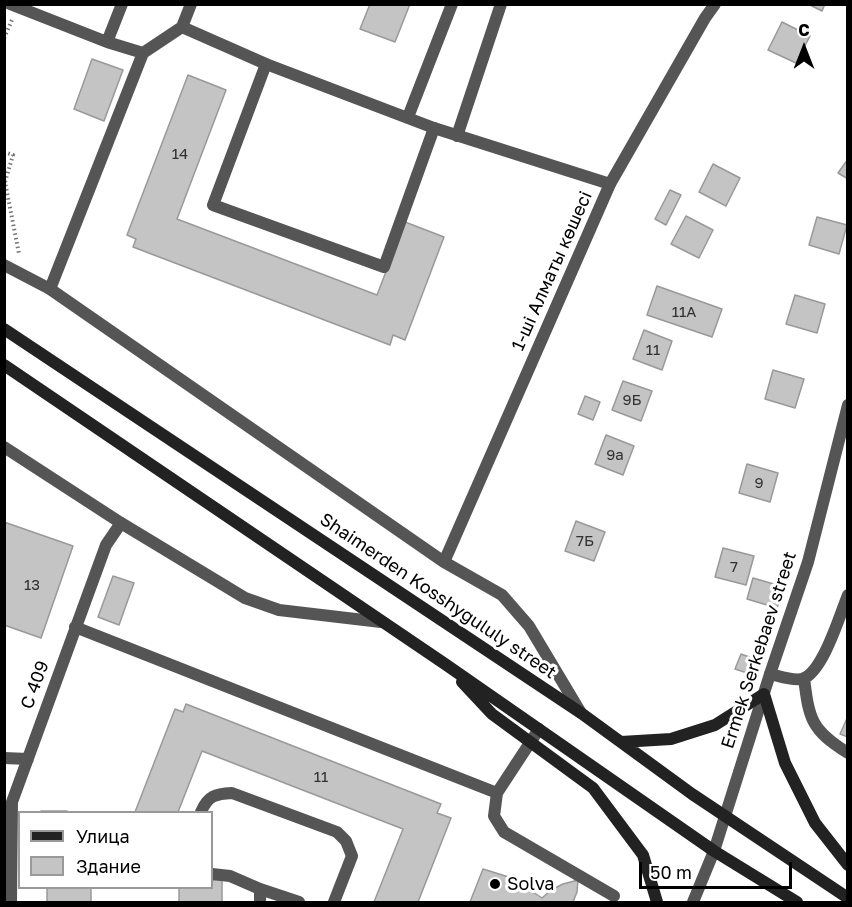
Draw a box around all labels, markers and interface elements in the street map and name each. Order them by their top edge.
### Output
north arrow [774,18,834,78]
text: С [798,20,810,40]
house number: 14 [172,145,188,163]
street label: 1-ші Алматы көшесі [507,188,597,354]
house number: 11А [672,303,696,321]
house number: 11 [646,341,660,359]
house number: 9Б [622,391,642,409]
house number: 9а [606,446,624,464]
house number: 9 [754,474,764,492]
street label: Shaimerden Kosshygululy street [316,509,560,683]
house number: 7Б [576,532,594,550]
street label: Ermek Serkebaev street [717,549,801,751]
house number: 7 [730,558,738,576]
house number: 13 [24,576,40,594]
street label: С 409 [16,658,54,712]
house number: 11 [314,768,328,786]
legend [18,811,213,889]
text: Улица [76,825,130,847]
scale bar [642,850,795,888]
text: Здание [76,855,141,877]
text: 50 m [650,861,692,883]
place label: Solva [507,873,554,895]
marker: Solva [488,877,502,891]

